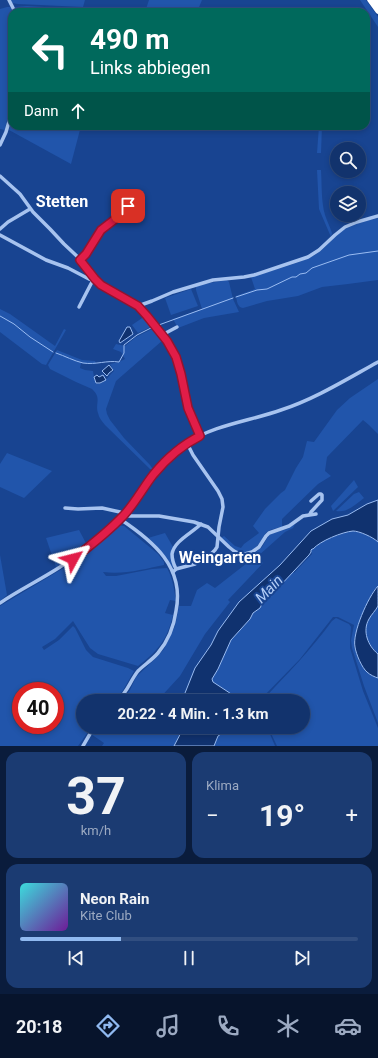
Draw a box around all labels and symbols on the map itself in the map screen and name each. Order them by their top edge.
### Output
pin [111,189,145,223]
district label: Stetten [36,192,88,211]
position arrow [52,538,94,580]
district label: Weingarten [179,548,261,567]
water label: Main [251,571,287,607]
speed limit sign: 40 [12,682,64,734]

